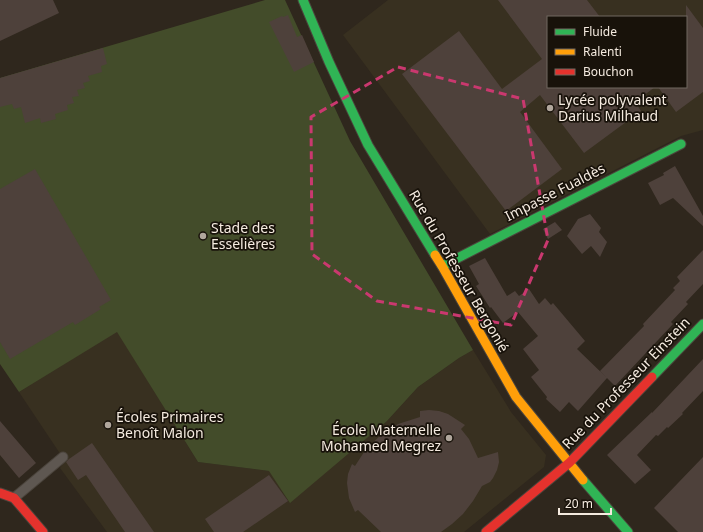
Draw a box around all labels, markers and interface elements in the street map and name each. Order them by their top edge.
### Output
legend [547,16,687,88]
text: Fluide [583,23,617,40]
text: Ralenti [583,43,622,60]
text: Bouchon [583,63,633,80]
place label: Lycée polyvalent Darius Milhaud [558,90,667,125]
marker: Lycée polyvalent Darius Milhaud [545,103,555,113]
street label: Impasse Fualdès [502,158,608,225]
street label: Rue du Professeur Bergonié [405,186,514,355]
place label: Stade des Esselières [211,218,276,253]
marker: Stade des Esselières [198,231,208,241]
street label: Rue du Professeur Einstein [558,313,694,453]
place label: Écoles Primaires Benoît Malon [116,407,224,442]
marker: Écoles Primaires Benoît Malon [103,420,113,430]
place label: École Maternelle Mohamed Megrez [321,420,441,455]
marker: École Maternelle Mohamed Megrez [444,433,454,443]
scale bar [559,490,611,516]
text: 20 m [565,495,593,512]

